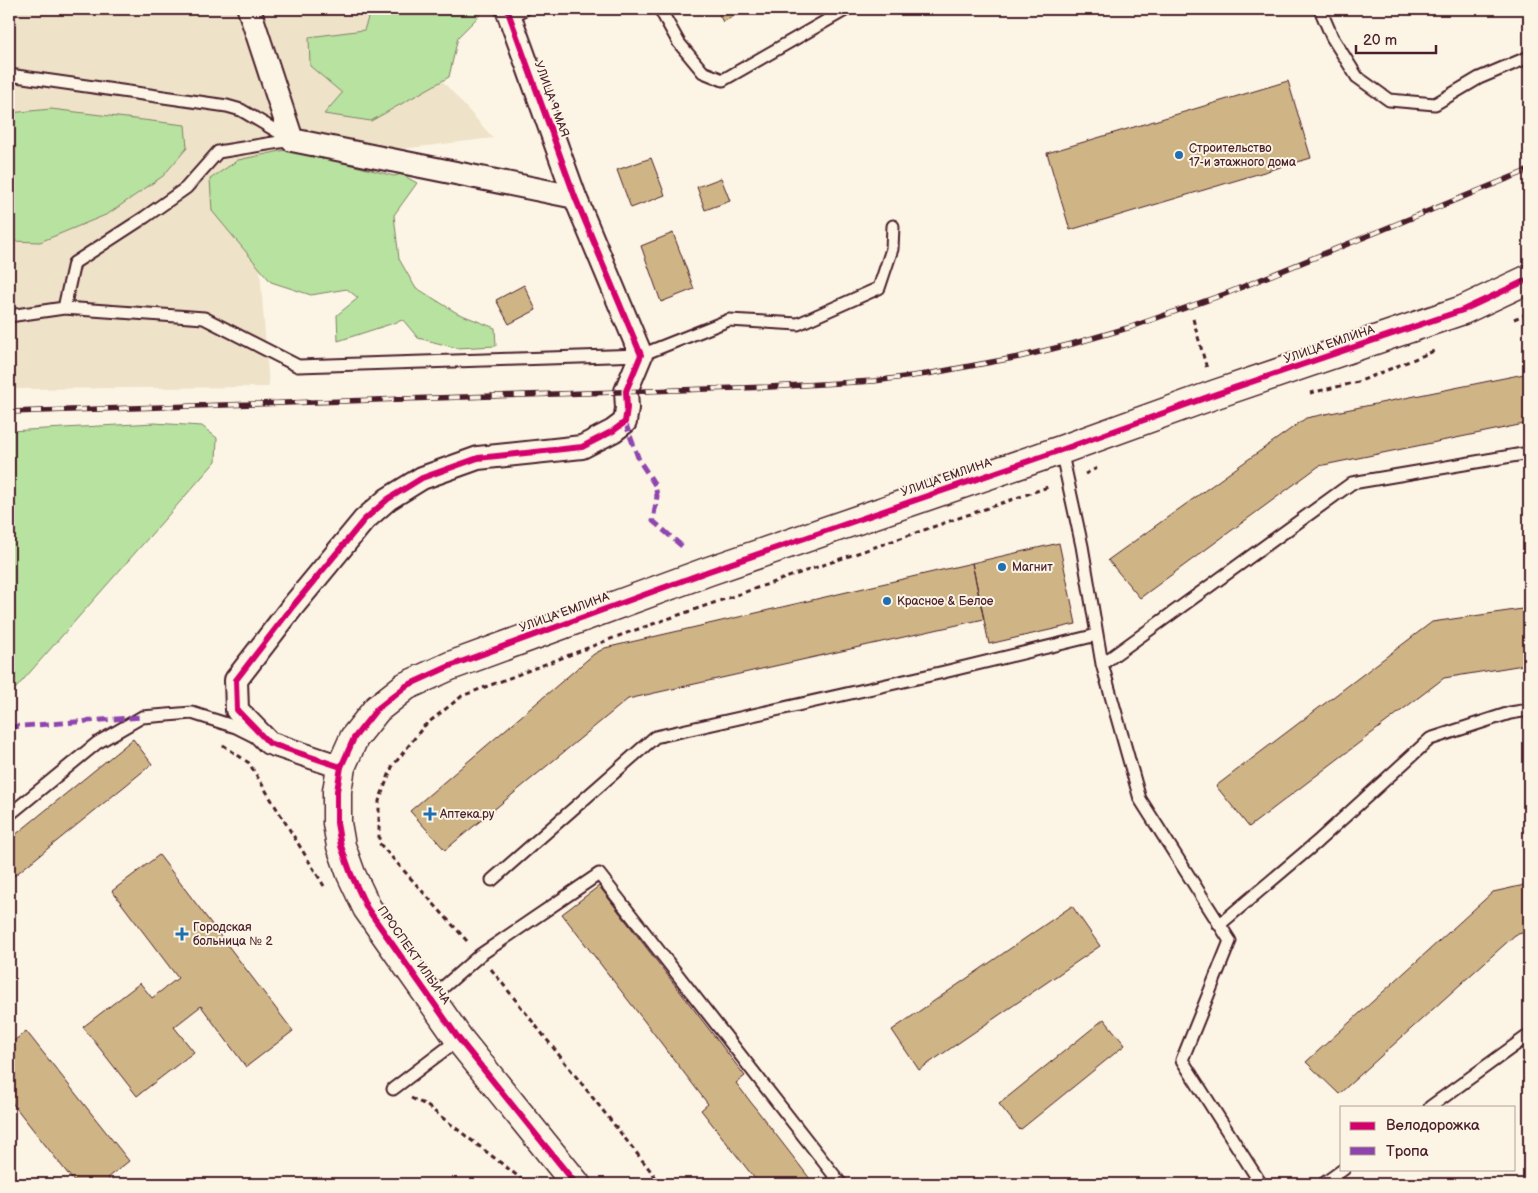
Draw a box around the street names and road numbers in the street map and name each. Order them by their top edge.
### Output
street label: УЛИЦА 9 МАЯ [531,59,572,139]
street label: УЛИЦА ЕМЛИНА [1282,322,1377,367]
street label: УЛИЦА ЕМЛИНА [899,455,994,500]
street label: УЛИЦА ЕМЛИНА [517,589,612,636]
street label: ПРОСПЕКТ ИЛЬИЧА [374,903,454,1008]

